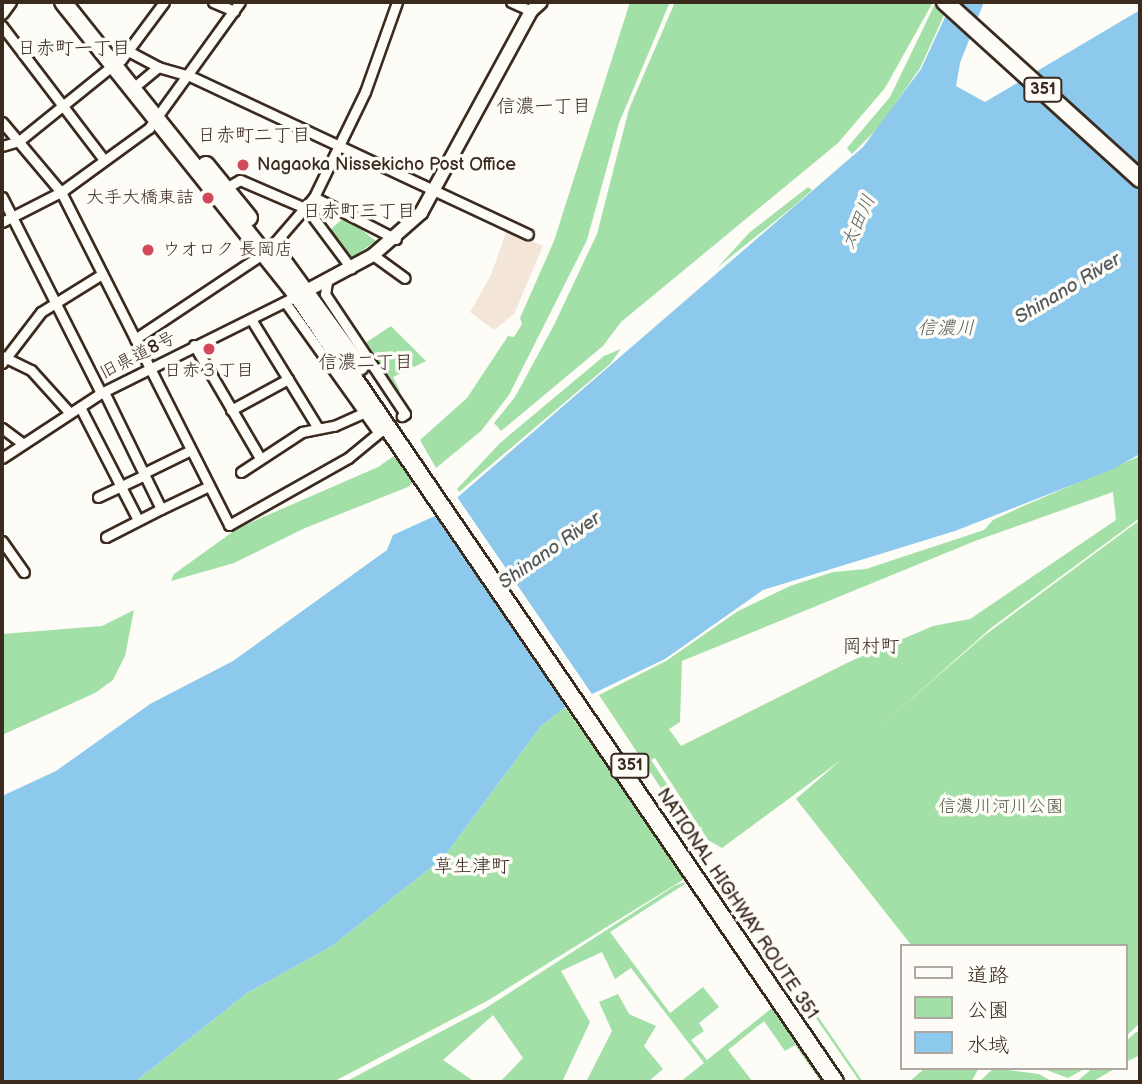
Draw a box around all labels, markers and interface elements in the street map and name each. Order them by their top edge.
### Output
district label: 日赤町一丁目 [17,38,131,60]
road number: 351 [1022,78,1064,102]
district label: 信濃一丁目 [497,96,591,118]
district label: 日赤町二丁目 [197,125,311,147]
place label: Nagaoka Nissekicho Post Office [257,154,516,176]
marker: Nagaoka Nissekicho Post Office [235,157,251,173]
place label: 大手大橋東詰 [86,187,194,209]
marker: 大手大橋東詰 [200,190,216,206]
water label: 太田川 [837,191,881,253]
district label: 日赤町三丁目 [302,201,416,223]
place label: ウオロク 長岡店 [162,239,293,261]
marker: ウオロク 長岡店 [140,242,156,258]
water label: Shinano River [1011,249,1125,329]
water label: 信濃川 [918,318,974,340]
street label: 旧県道8号 [96,328,180,384]
marker: 日赤３丁目 [201,341,217,357]
district label: 信濃二丁目 [319,352,413,374]
place label: 日赤３丁目 [164,360,254,382]
water label: Shinano River [495,508,605,594]
district label: 岡村町 [843,636,899,658]
road number: 351 [609,754,651,778]
street label: NATIONAL HIGHWAY ROUTE 351 [652,785,822,1023]
park label: 信濃川河川公園 [938,796,1064,818]
district label: 草生津町 [434,856,510,878]
legend [900,944,1128,1070]
text: 道路 [967,963,1009,988]
text: 公園 [967,998,1009,1023]
text: 水域 [967,1033,1009,1058]

